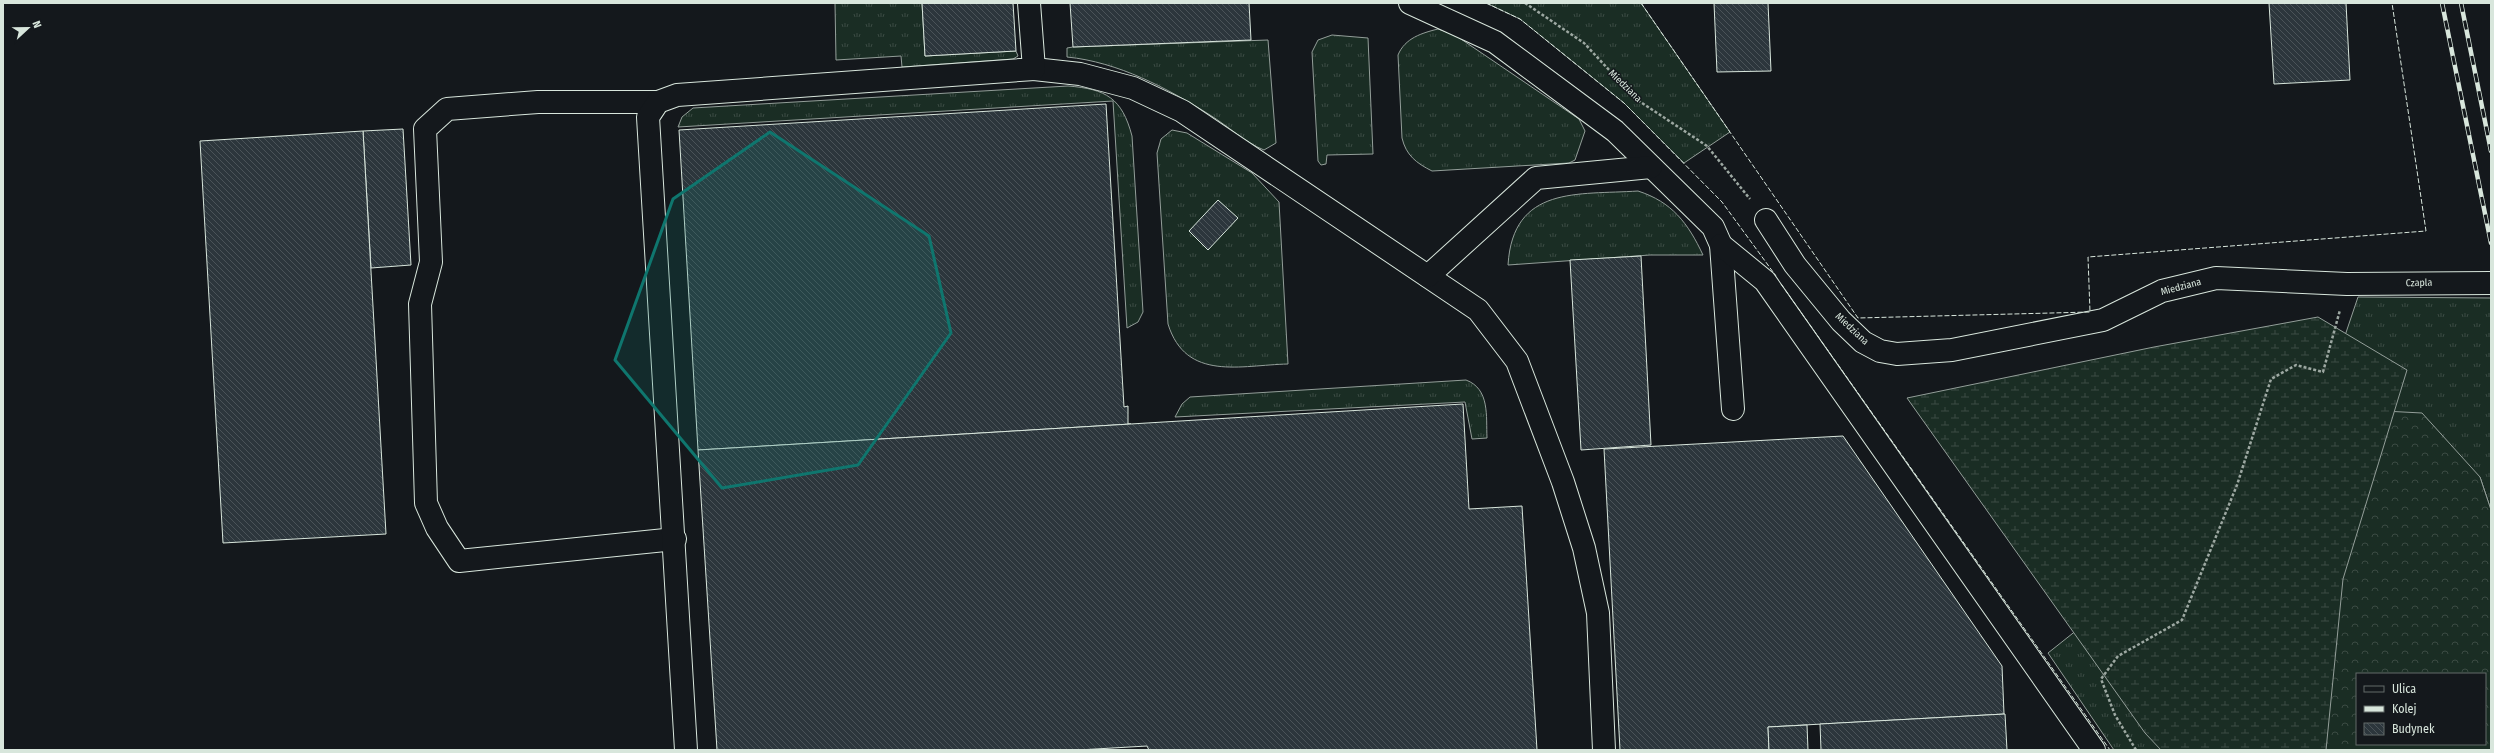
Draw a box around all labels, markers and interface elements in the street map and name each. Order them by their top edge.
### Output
north arrow [8,8,48,48]
text: N [30,19,44,30]
street label: Miedziana [1606,67,1644,105]
street label: Miedziana [2159,276,2203,298]
street label: Czapla [2406,277,2432,289]
street label: Miedziana [1833,310,1871,348]
legend [2356,673,2486,745]
text: Ulica [2392,682,2416,696]
text: Kolej [2392,702,2417,716]
text: Budynek [2392,722,2435,736]

